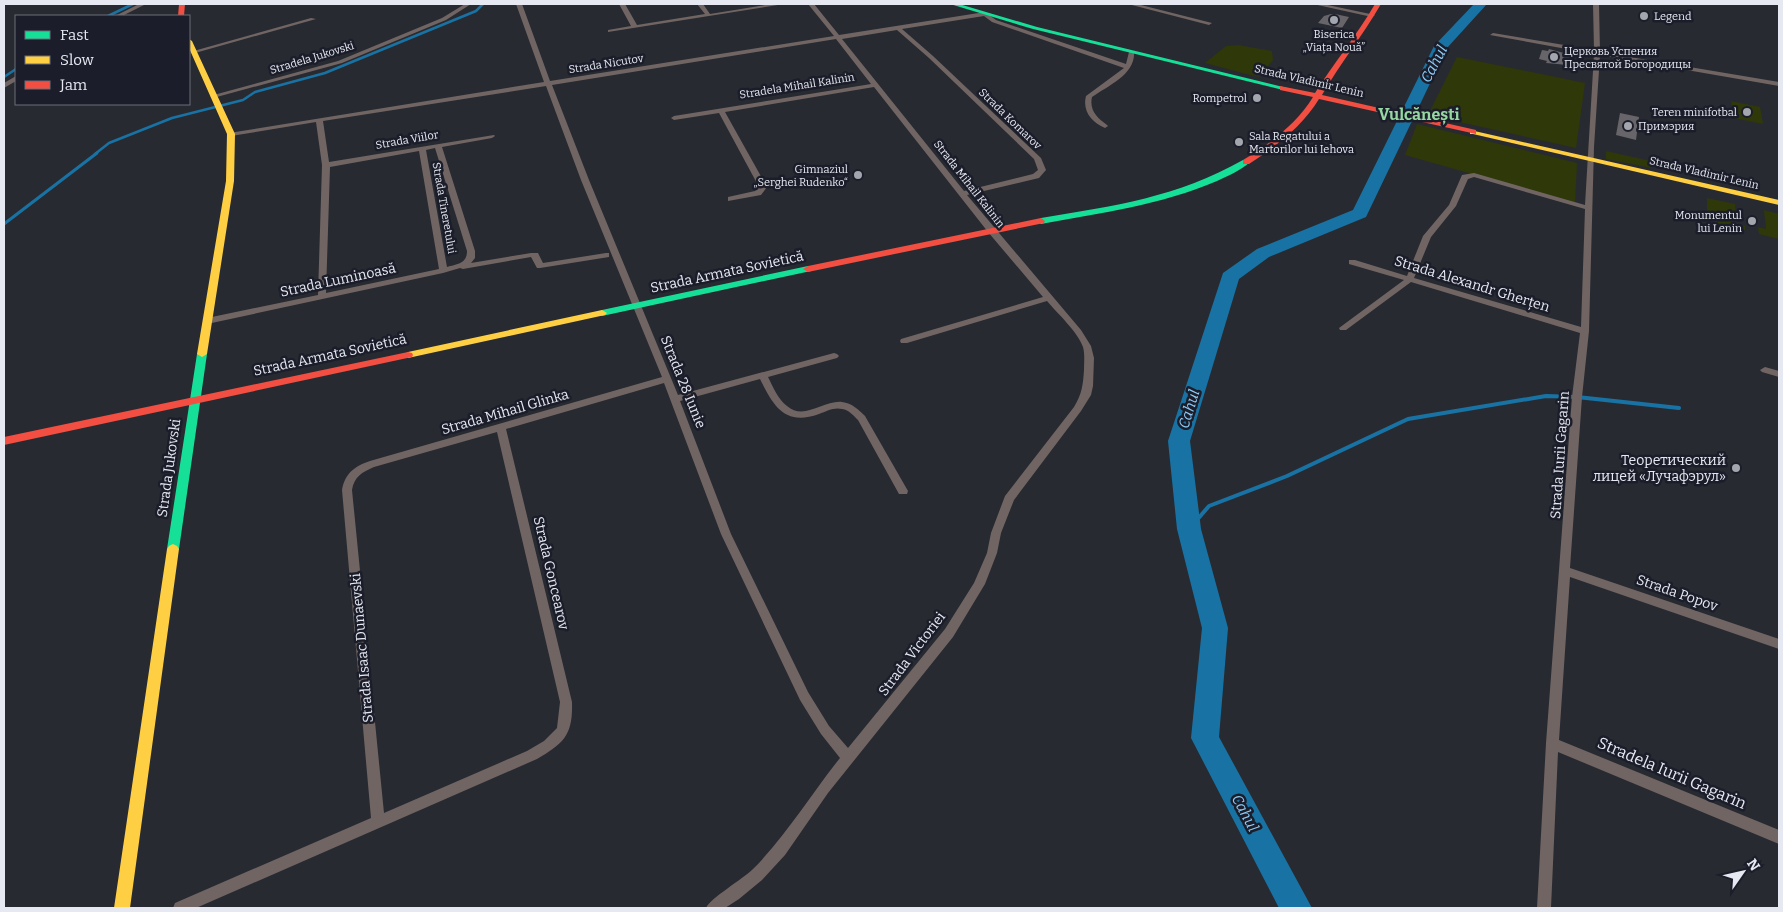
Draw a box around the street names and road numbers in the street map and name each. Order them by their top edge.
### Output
street label: Stradela Jukovski [268,39,356,77]
street label: Strada Nicutov [568,52,645,76]
street label: Strada Vladimir Lenin [1253,62,1365,100]
street label: Stradela Mihail Kalinin [739,70,855,102]
street label: Strada Komarov [976,86,1044,152]
street label: Strada Viilor [375,128,440,152]
street label: Strada Mihail Kalinin [931,138,1007,230]
street label: Strada Vladimir Lenin [1648,154,1760,192]
street label: Strada Tineretului [430,161,459,255]
street label: Strada Armata Sovietică [649,247,806,297]
street label: Strada Alexandr Gherțen [1392,252,1552,317]
street label: Strada Luminoasă [279,259,398,301]
street label: Strada Armata Sovietică [252,330,409,380]
street label: Strada 28 Iunie [657,333,709,431]
street label: Strada Mihail Glinka [439,386,571,438]
street label: Strada Iurii Gagarin [1547,390,1573,520]
street label: Strada Jukovski [154,418,184,518]
street label: Strada Goncearov [530,515,572,632]
street label: Strada Popov [1634,571,1720,615]
street label: Strada Isaac Dunaevski [347,573,377,723]
street label: Strada Victoriei [875,609,949,699]
street label: Stradela Iurii Gagarin [1595,733,1749,813]

